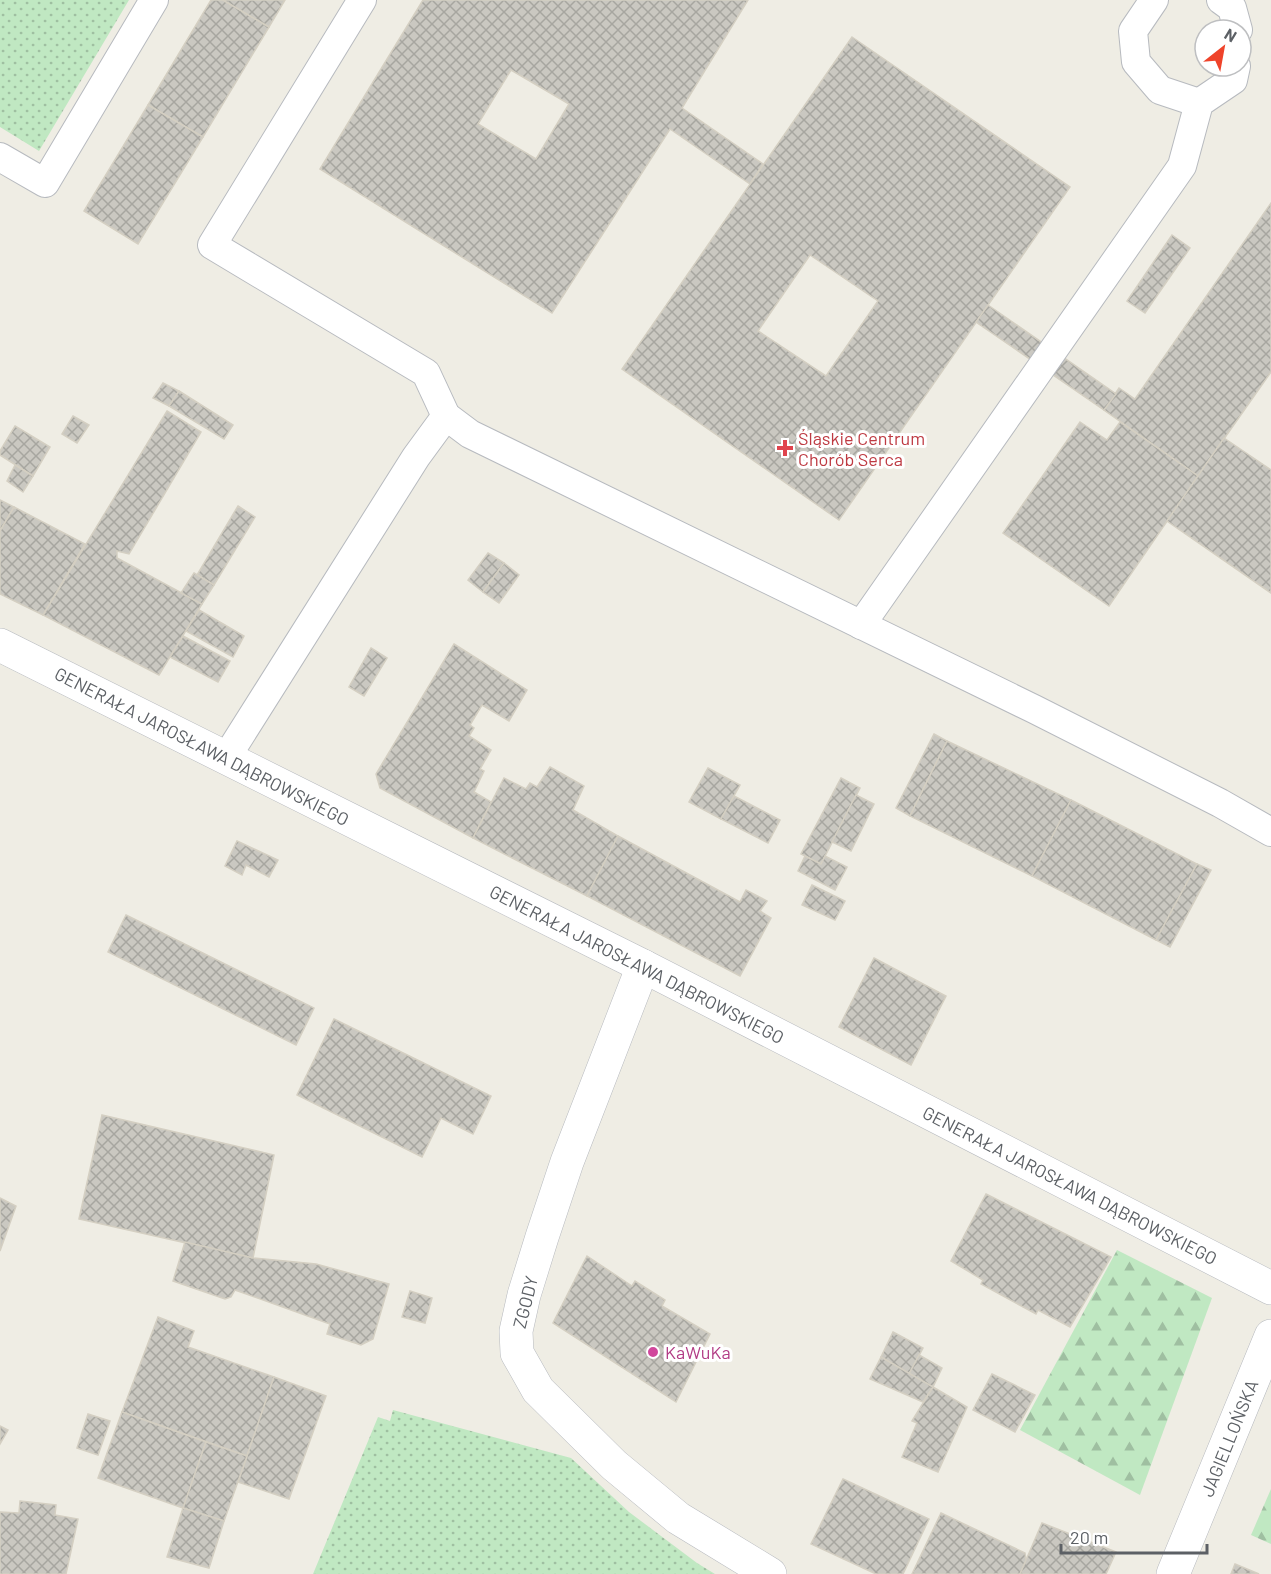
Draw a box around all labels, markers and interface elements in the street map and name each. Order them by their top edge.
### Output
north arrow [1193,18,1253,78]
text: N [1222,24,1240,46]
place label: Śląskie Centrum Chorób Serca [798,427,925,470]
marker: Śląskie Centrum Chorób Serca [776,439,794,457]
street label: GENERAŁA JAROSŁAWA DĄBROWSKIEGO [51,662,353,830]
street label: GENERAŁA JAROSŁAWA DĄBROWSKIEGO [486,880,788,1048]
street label: GENERAŁA JAROSŁAWA DĄBROWSKIEGO [919,1101,1221,1269]
street label: ZGODY [508,1274,542,1330]
place label: KaWuKa [665,1341,731,1363]
marker: KaWuKa [646,1345,660,1359]
street label: JAGIELLOŃSKA [1196,1376,1262,1500]
scale bar [1061,1517,1206,1555]
text: 20 m [1070,1526,1108,1548]

